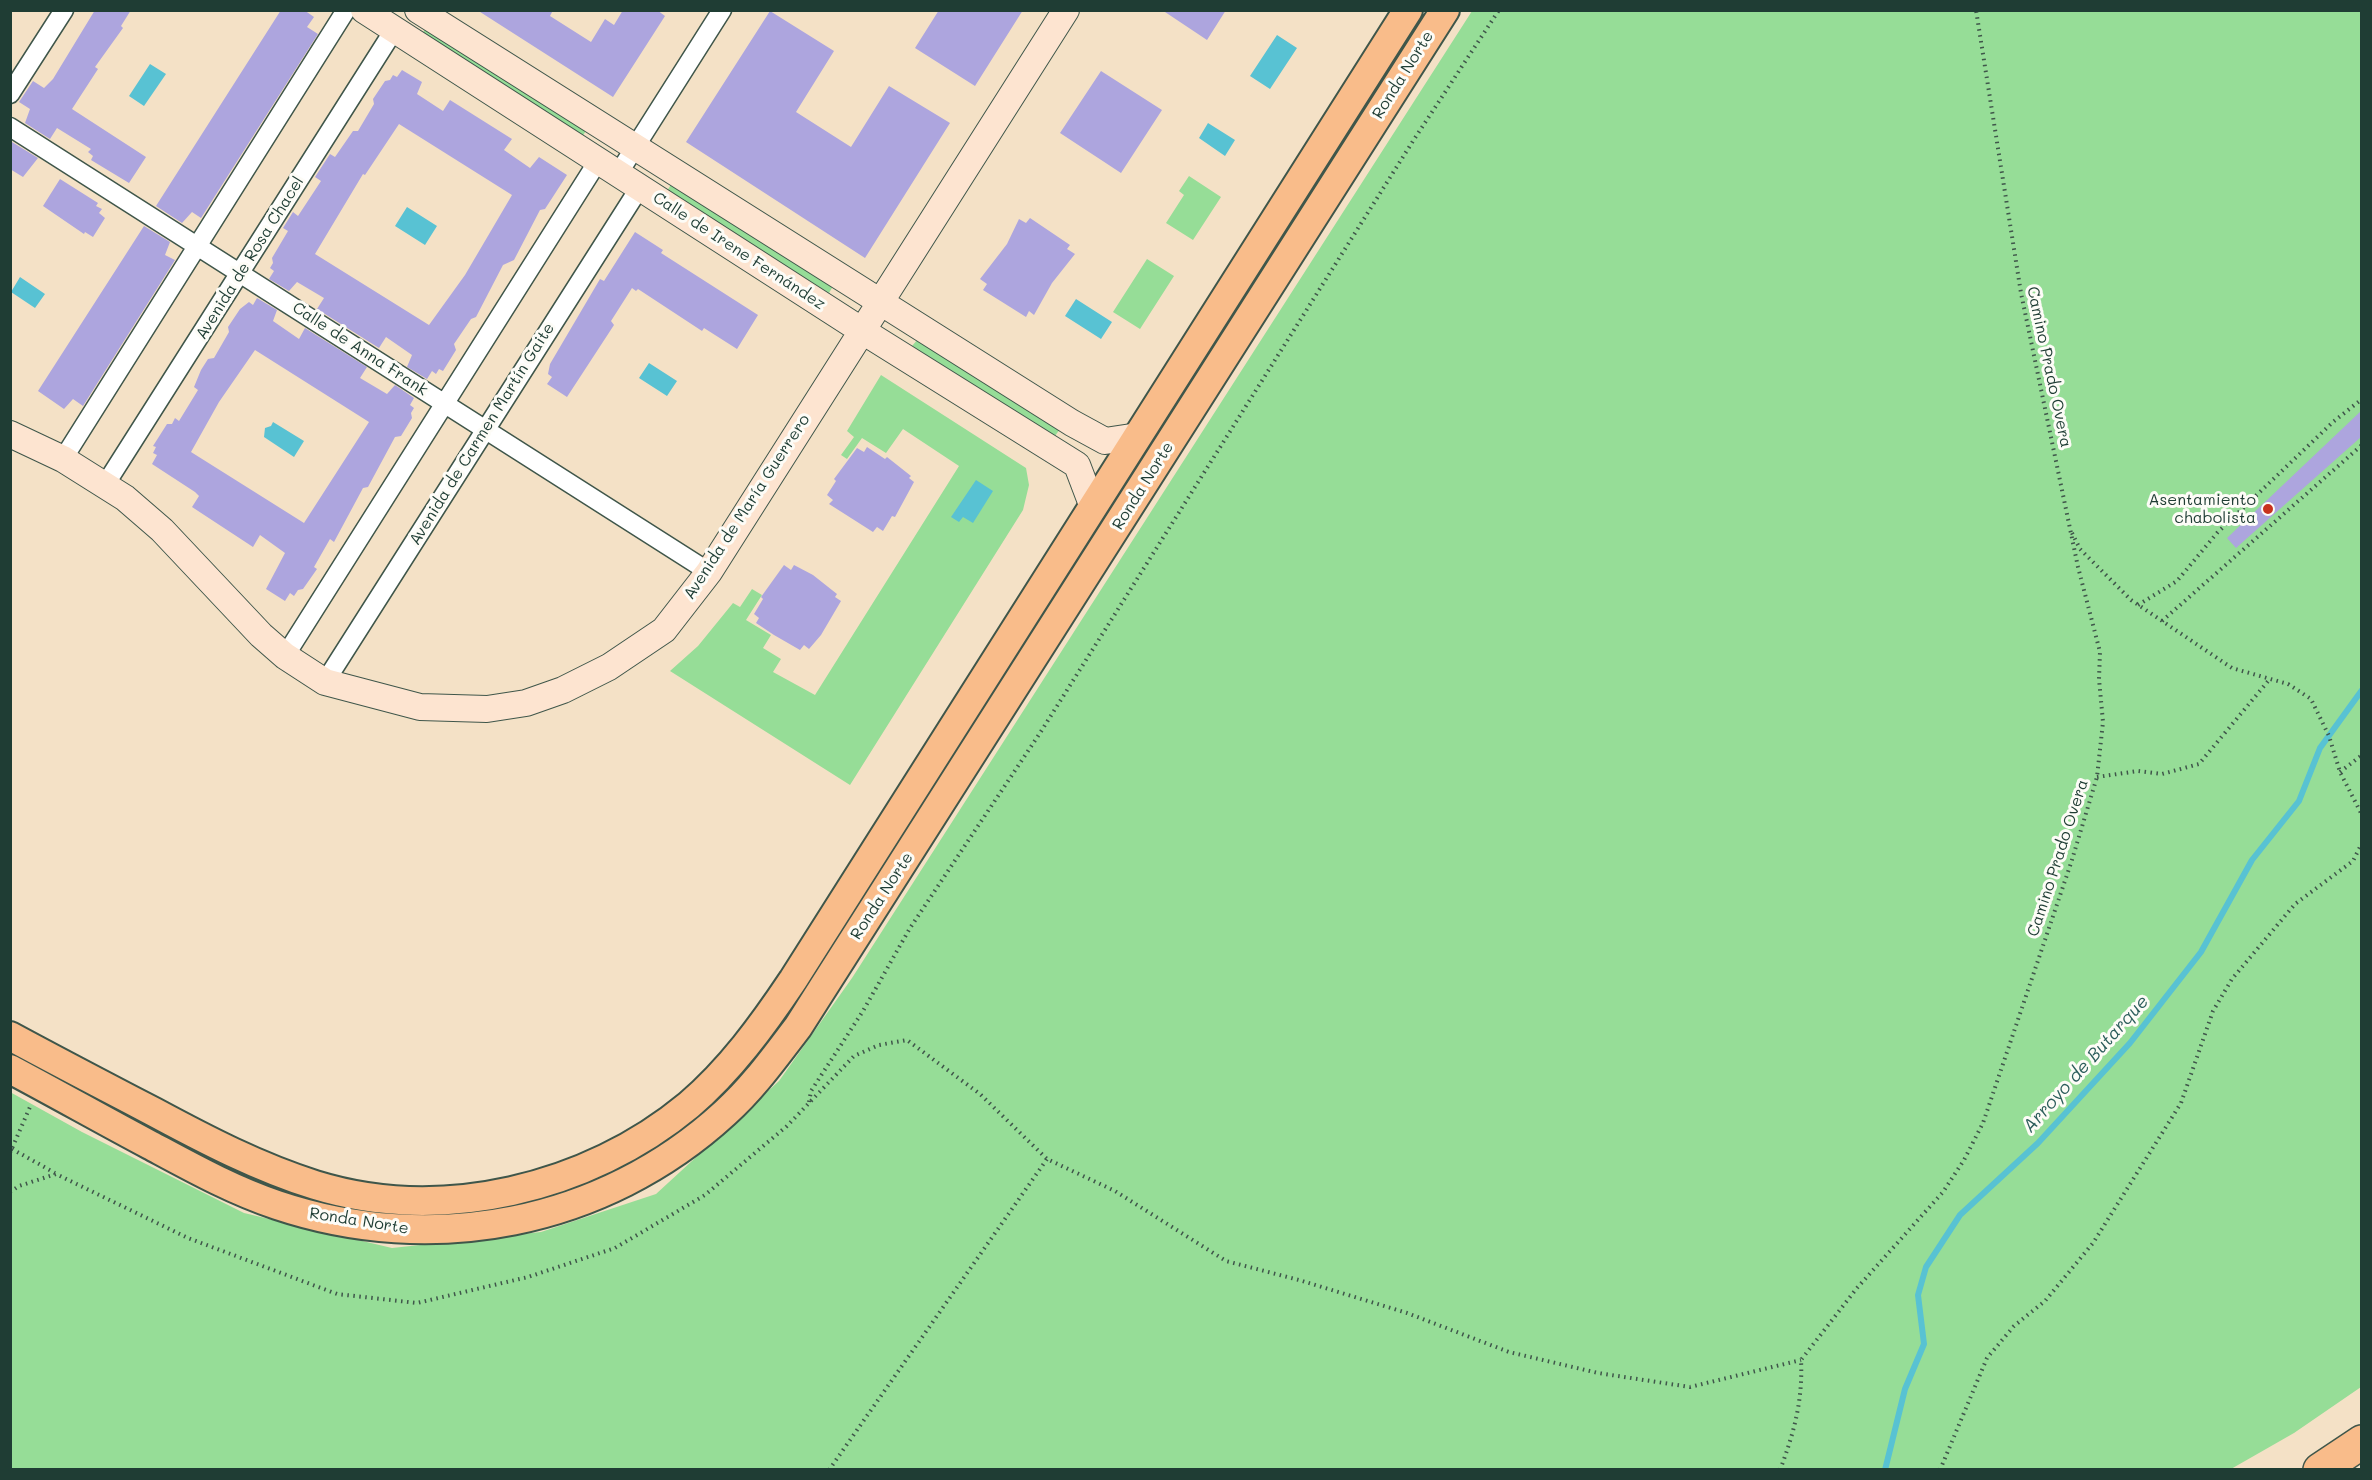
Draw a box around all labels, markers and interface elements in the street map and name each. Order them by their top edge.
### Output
street label: Ronda Norte [1368,27,1438,123]
street label: Avenida de Rosa Chacel [192,173,308,343]
street label: Calle de Irene Fernández [649,188,829,314]
street label: Camino Prado Overa [2023,285,2075,449]
street label: Calle de Anna Frank [289,298,431,400]
street label: Avenida de Carmen Martín Gaite [405,319,559,549]
street label: Avenida de María Guerrero [680,411,814,603]
street label: Ronda Norte [1108,438,1178,534]
place label: Asentamiento chabolista [2148,490,2256,528]
marker: Asentamiento chabolista [2261,502,2275,516]
street label: Camino Prado Overa [2024,777,2092,939]
street label: Ronda Norte [847,849,917,943]
water label: Arroyo de Butarque [2019,991,2153,1137]
street label: Ronda Norte [308,1204,410,1238]

